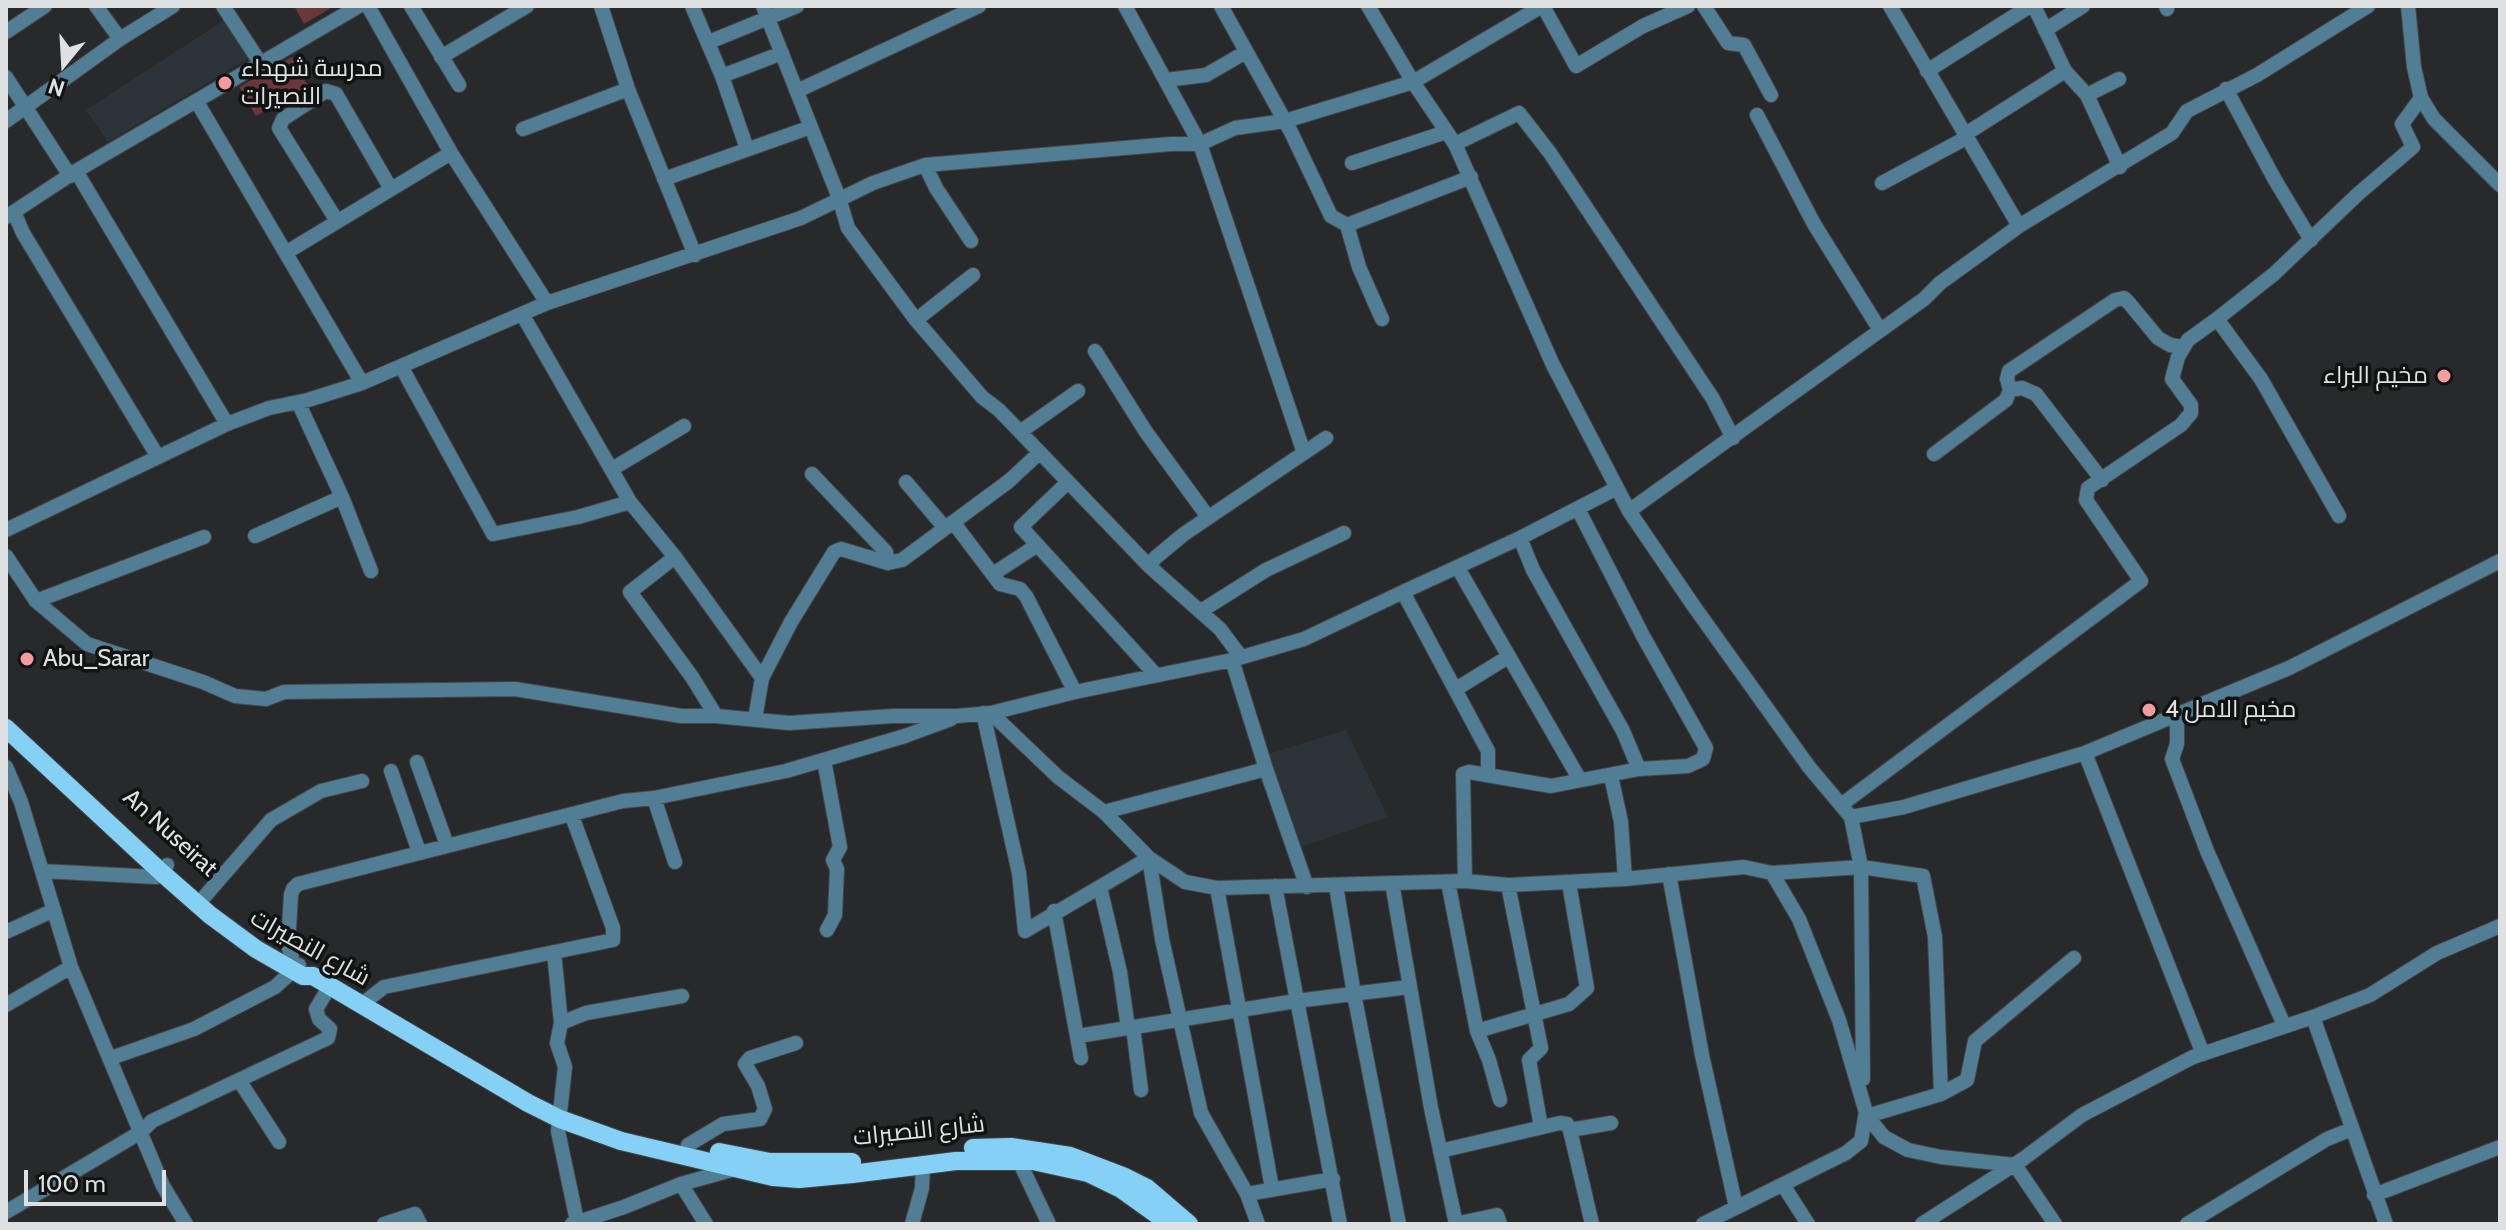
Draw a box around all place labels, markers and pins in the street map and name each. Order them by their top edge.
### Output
place label: مدرسة شهداء النصيرات [241,55,383,111]
marker: مدرسة شهداء النصيرات [216,74,234,92]
place label: مخيم البراء [2323,362,2428,390]
marker: مخيم البراء [2435,367,2453,385]
place label: Abu_Sarar [43,645,149,673]
marker: Abu_Sarar [18,650,36,668]
place label: مخيم الامل 4 [2165,696,2297,724]
marker: مخيم الامل 4 [2140,701,2158,719]

